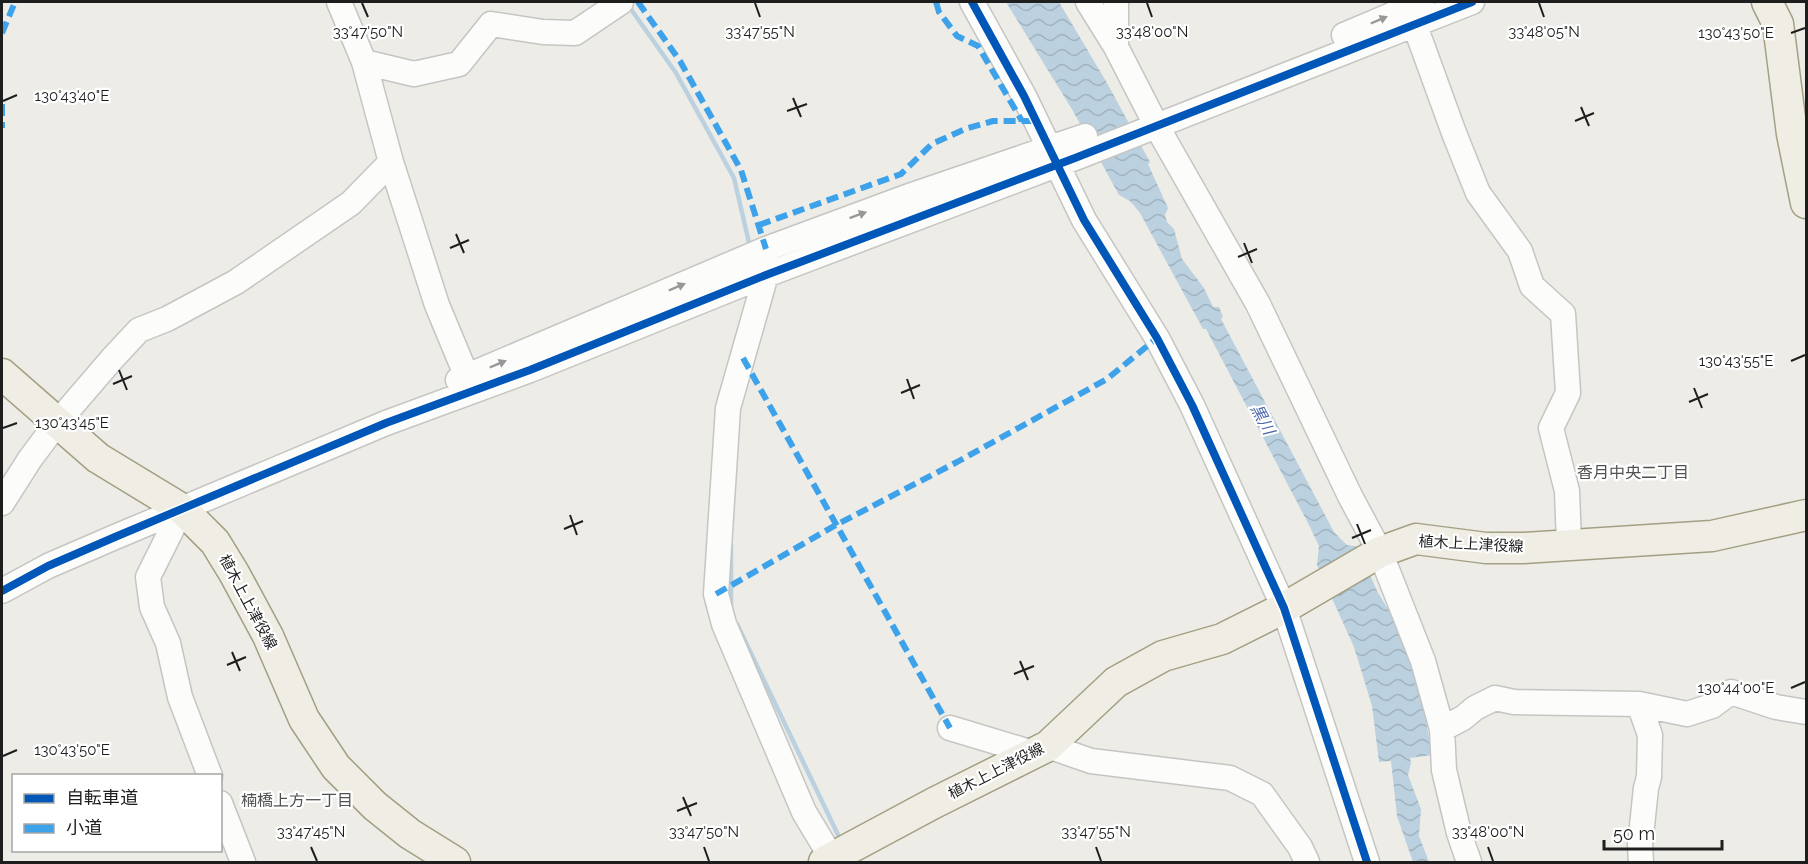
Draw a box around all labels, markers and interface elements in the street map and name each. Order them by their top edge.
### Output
one-way arrow [1370,15,1388,24]
text: 33°47'50"N [333,23,403,41]
text: 33°47'55"N [725,23,795,41]
text: 33°48'00"N [1116,23,1188,41]
text: 33°48'05"N [1508,23,1580,41]
text: 130°43'50"E [1698,24,1774,42]
text: 130°43'40"E [35,87,109,105]
one-way arrow [849,210,867,219]
one-way arrow [668,282,686,291]
text: 130°43'55"E [1699,352,1773,370]
one-way arrow [489,359,507,369]
water label: 黒川 [1247,401,1279,440]
text: 130°43'45"E [35,414,109,432]
district label: 香月中央二丁目 [1577,463,1689,482]
street label: 植木上上津役線 [1418,532,1524,556]
street label: 植木上上津役線 [215,551,281,653]
text: 130°44'00"E [1697,679,1775,697]
street label: 植木上上津役線 [945,739,1047,803]
text: 130°43'50"E [34,741,110,759]
legend [12,774,222,852]
text: 自転車道 [66,787,138,808]
district label: 楠橋上方一丁目 [241,791,353,810]
scale bar [1604,813,1722,851]
text: 小道 [66,817,102,838]
text: 33°47'45"N [277,823,345,841]
text: 33°47'50"N [669,823,739,841]
text: 33°47'55"N [1061,823,1131,841]
text: 33°48'00"N [1452,823,1524,841]
text: 50 m [1613,823,1655,844]

